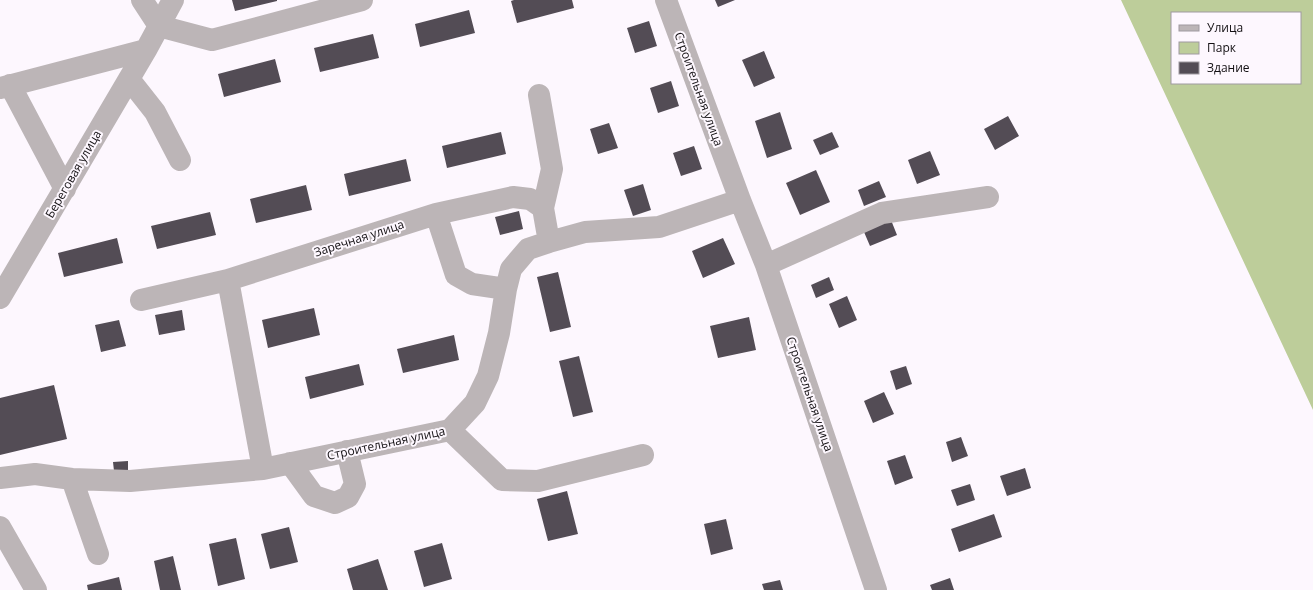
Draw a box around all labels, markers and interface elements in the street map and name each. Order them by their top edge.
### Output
legend [1171,12,1301,84]
text: Улица [1207,19,1243,36]
street label: Строительная улица [670,29,728,149]
text: Парк [1207,39,1237,56]
text: Здание [1207,59,1250,76]
street label: Береговая улица [41,127,105,221]
street label: Заречная улица [312,215,406,261]
street label: Строительная улица [782,334,838,454]
street label: Строительная улица [325,422,447,464]

